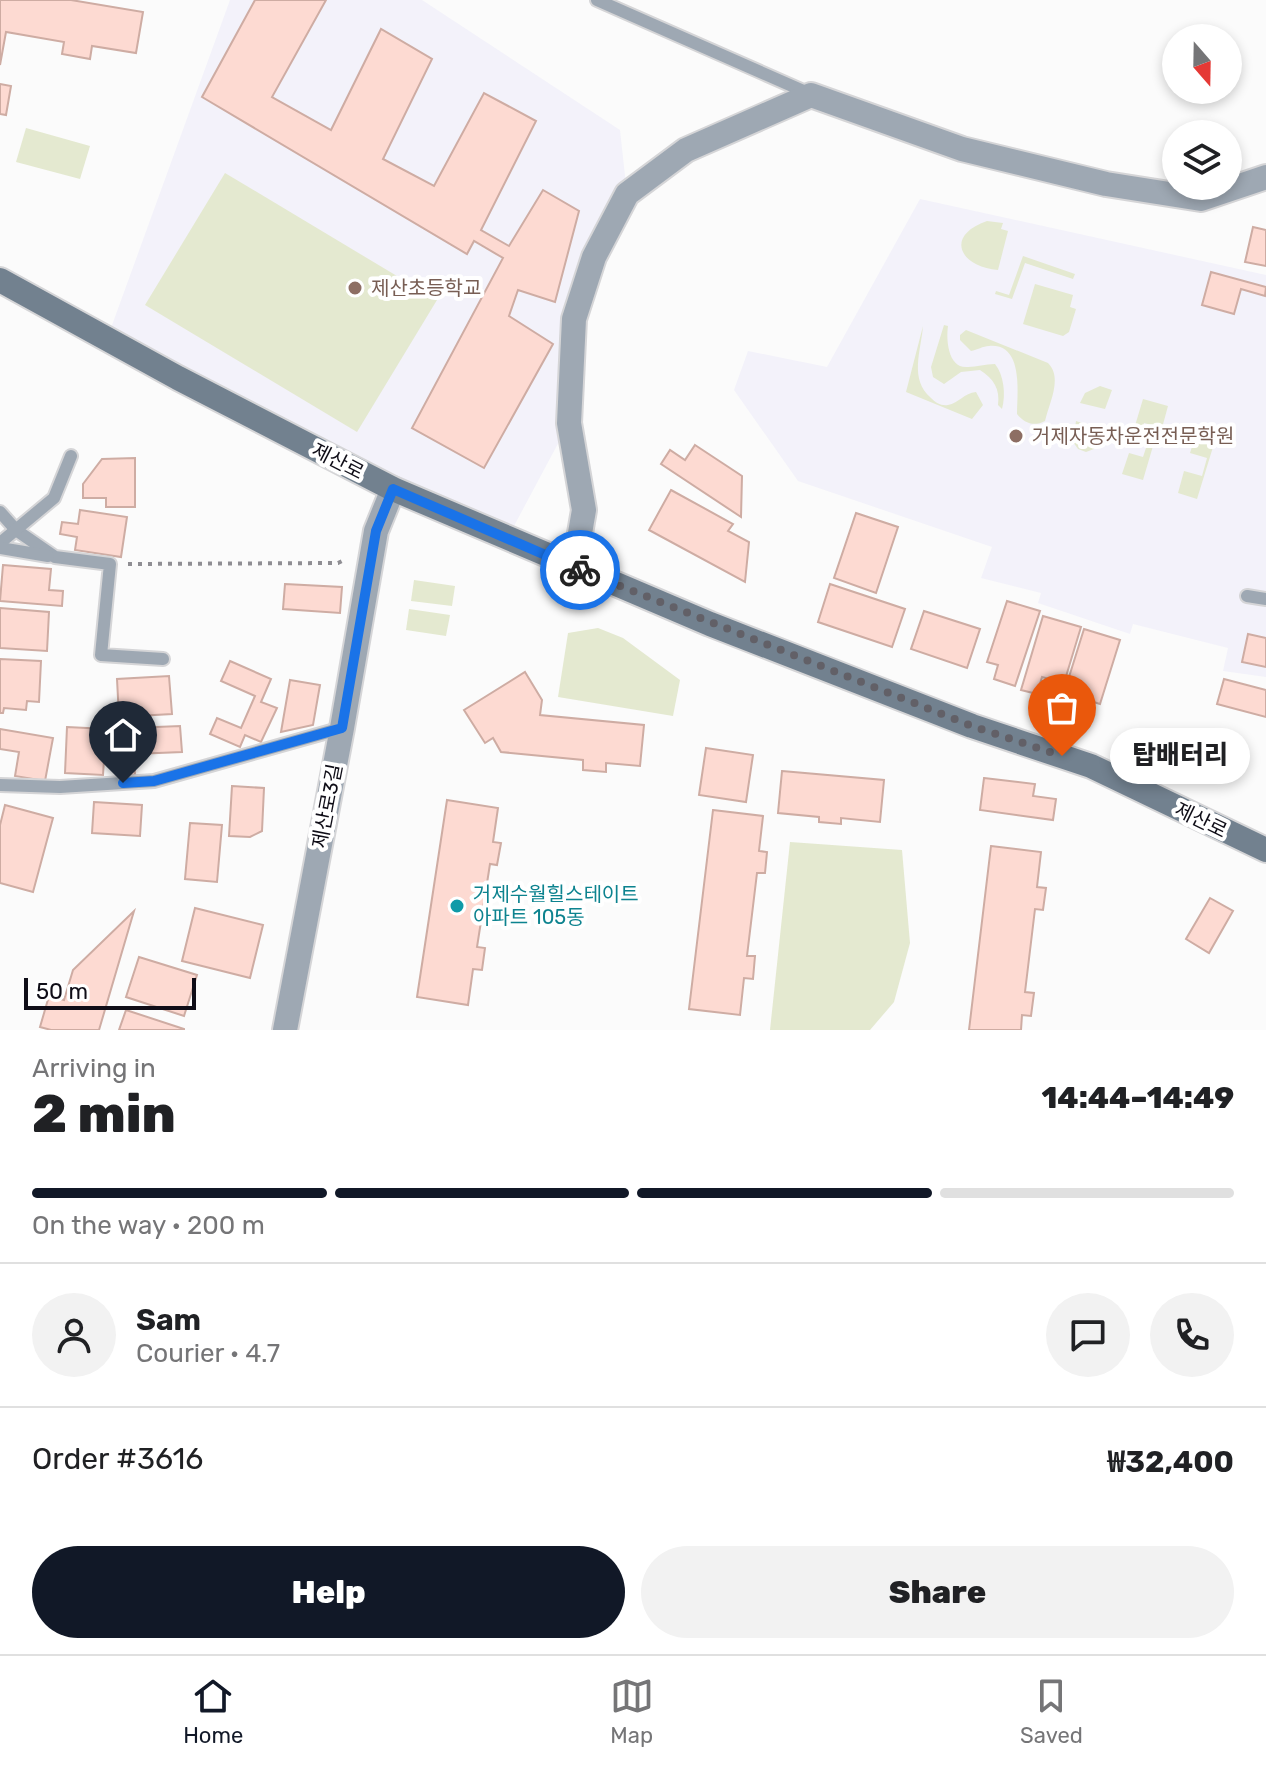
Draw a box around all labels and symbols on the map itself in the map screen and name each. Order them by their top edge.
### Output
north arrow [1162,24,1242,104]
place label: 제산초등학교 [371,276,481,300]
marker: 제산초등학교 [346,279,364,297]
place label: 거제자동차운전전문학원 [1032,424,1234,448]
marker: 거제자동차운전전문학원 [1007,427,1025,445]
street label: 제산로 [308,438,368,484]
courier [540,530,620,610]
pin [1028,674,1096,756]
pin [89,701,157,783]
callout: 탑배터리 [1110,728,1250,784]
street label: 제산로3길 [307,762,347,850]
street label: 제산로 [1171,797,1231,843]
place label: 거제수월힐스테이트 아파트 105동 [473,882,639,929]
marker: 거제수월힐스테이트 아파트 105동 [448,897,466,915]
scale bar [24,974,196,1010]

